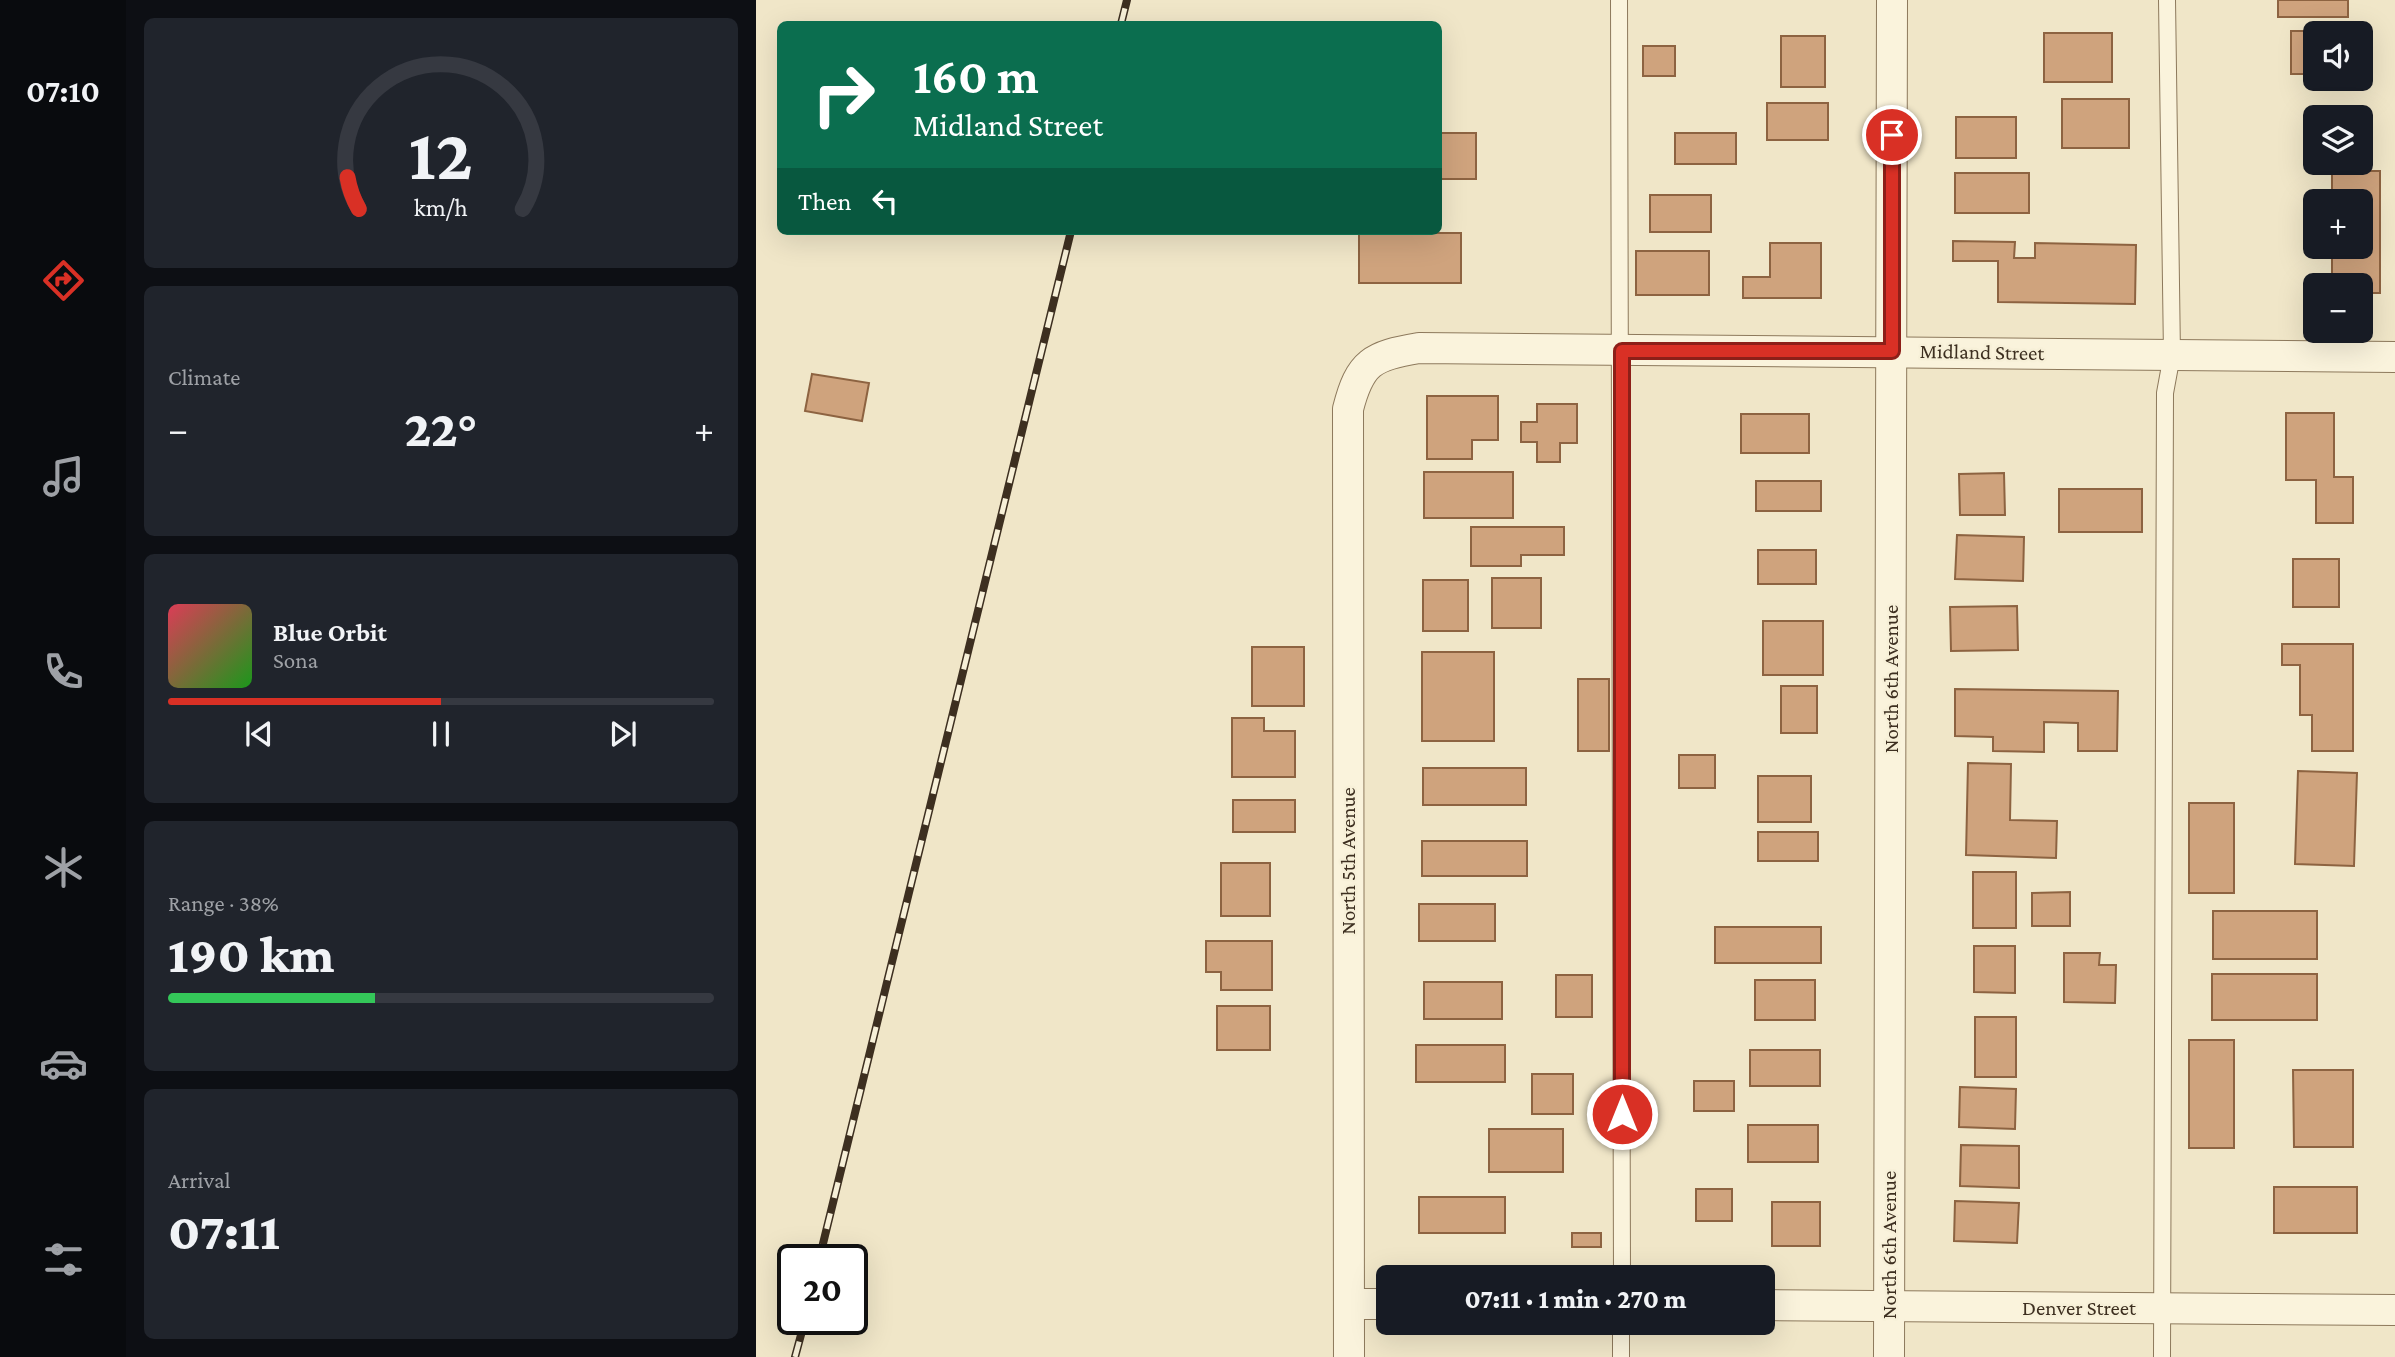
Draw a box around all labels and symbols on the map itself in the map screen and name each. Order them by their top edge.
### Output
pin [1862,105,1922,165]
street label: Midland Street [1919,339,2046,365]
street label: North 6th Avenue [1879,605,1903,753]
street label: North 5th Avenue [1336,787,1360,935]
position arrow [1585,1077,1659,1151]
street label: North 6th Avenue [1877,1171,1901,1319]
speed limit sign: 20 [777,1244,868,1335]
street label: Denver Street [2022,1296,2137,1320]

